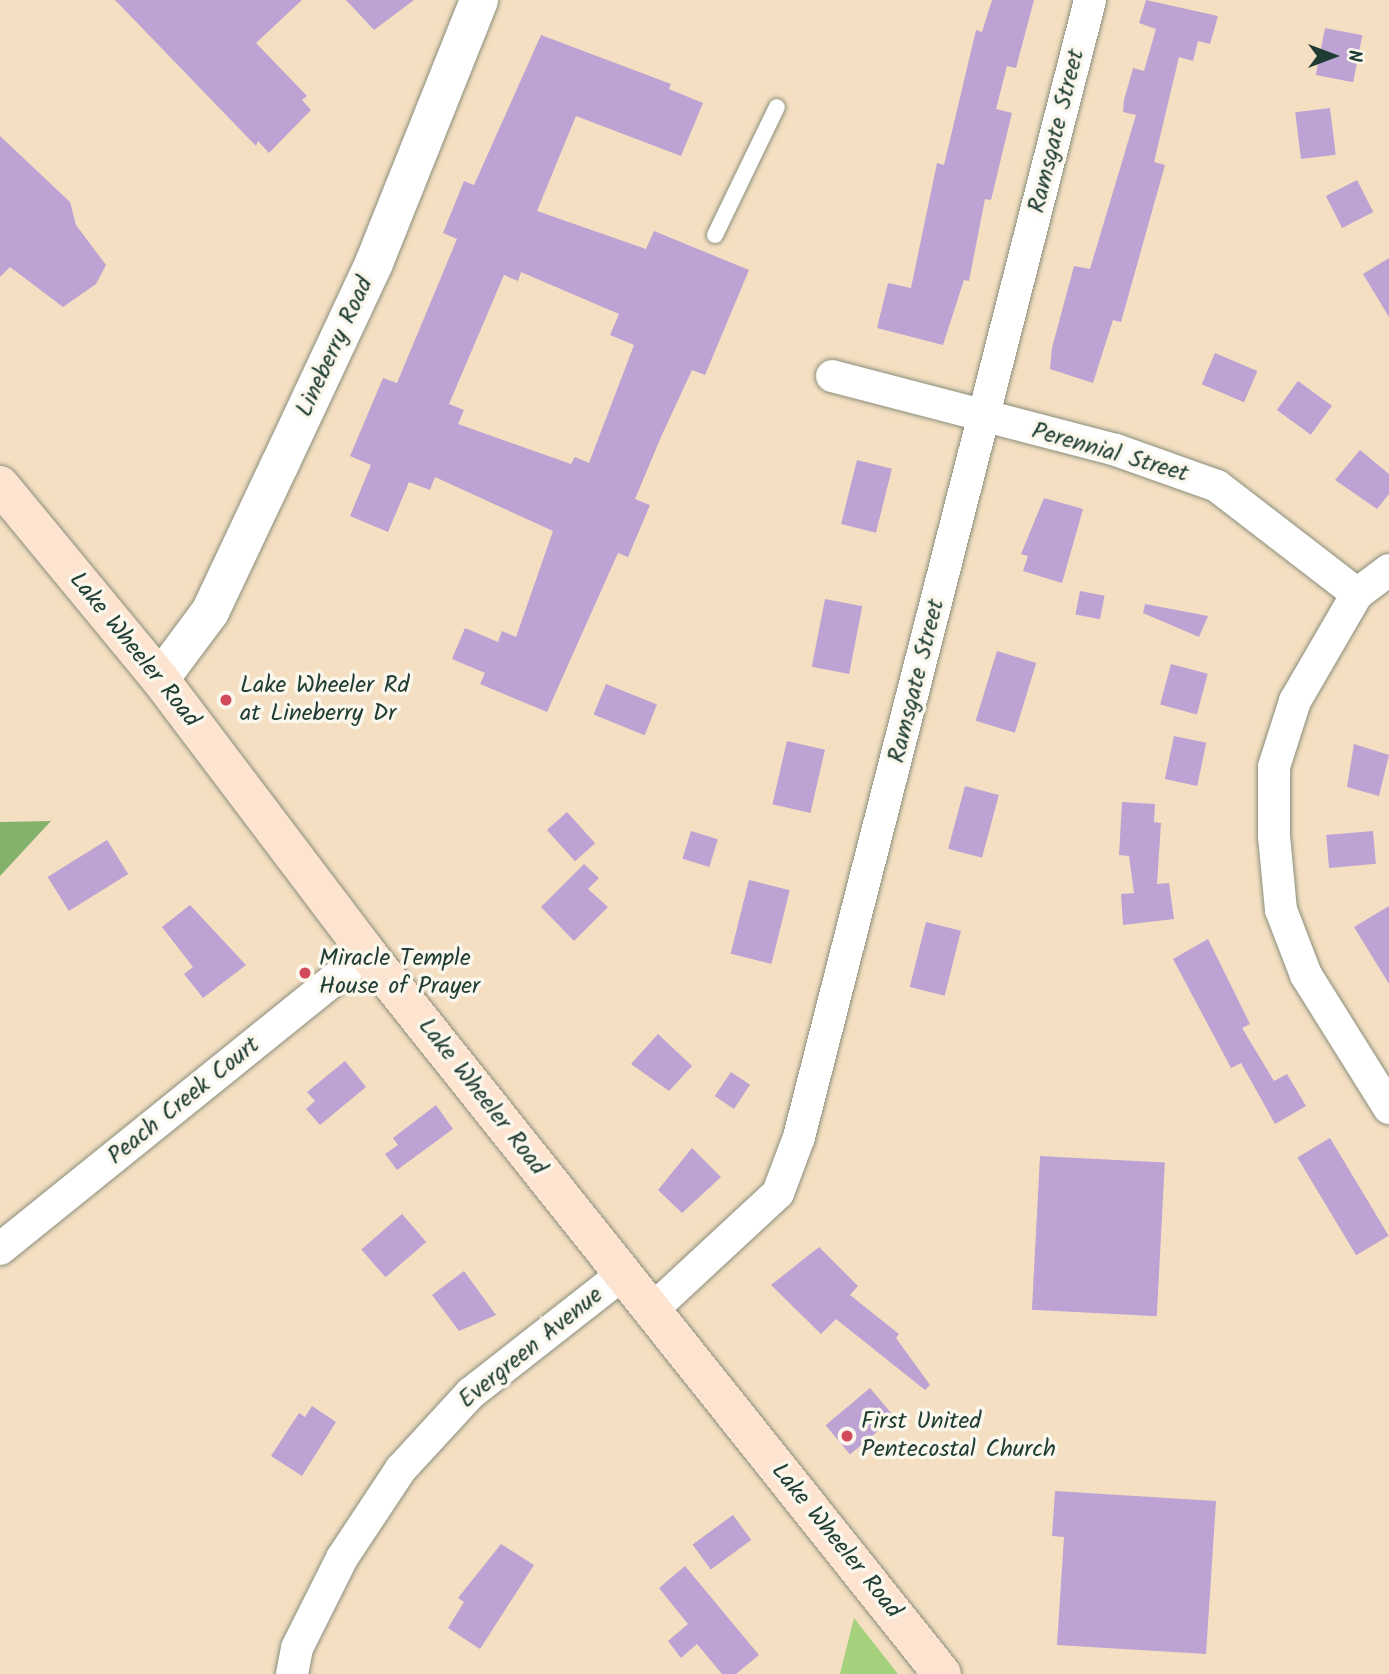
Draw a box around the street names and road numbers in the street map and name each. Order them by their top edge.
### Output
street label: Ramsgate Street [1023,46,1091,216]
street label: Lineberry Road [290,273,380,421]
street label: Perennial Street [1028,417,1192,489]
street label: Lake Wheeler Road [63,566,205,734]
street label: Ramsgate Street [883,596,951,766]
street label: Lake Wheeler Road [412,1013,552,1181]
street label: Peach Creek Court [102,1031,266,1171]
street label: Evergreen Avenue [453,1281,609,1415]
street label: Lake Wheeler Road [765,1457,907,1625]

